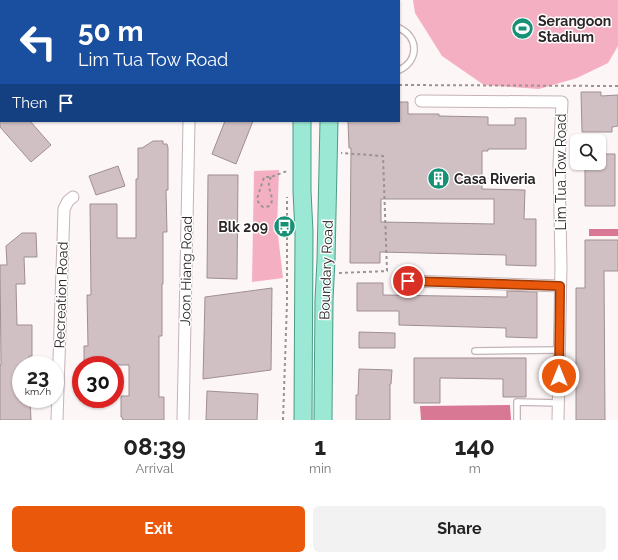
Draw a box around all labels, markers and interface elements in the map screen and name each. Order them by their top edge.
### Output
place label: Serangoon Stadium [538,13,611,45]
text: 50 m [78,15,144,48]
icon: left [12,16,64,68]
sports icon: Serangoon Stadium [509,16,535,42]
text: Lim Tua Tow Road [78,49,228,70]
icon: arrive [55,92,77,114]
text: Then [12,94,47,112]
street label: Lim Tua Tow Road [553,114,569,230]
map controls [570,134,606,170]
button: search [570,134,606,170]
building icon: Casa Riveria [425,166,451,192]
place label: Casa Riveria [454,171,536,187]
bus stop icon: Blk 209 [271,214,297,240]
street label: Joon Hiang Road [177,216,195,326]
place label: Blk 209 [218,219,268,235]
street label: Boundary Road [316,220,336,320]
street label: Recreation Road [51,241,71,349]
pin [391,264,425,298]
icon: arrive [397,270,419,292]
position arrow [538,355,580,397]
speed limit sign: 30 [72,356,124,408]
text: 23 [27,365,49,389]
text: km/h [25,386,51,397]
text: 08:39 [123,432,186,461]
text: 1 [314,432,326,461]
text: 140 [455,432,495,461]
text: Arrival [135,461,174,476]
text: min [309,461,331,476]
text: m [469,461,481,476]
button: Exit [12,506,305,552]
button: Share [313,506,606,552]

